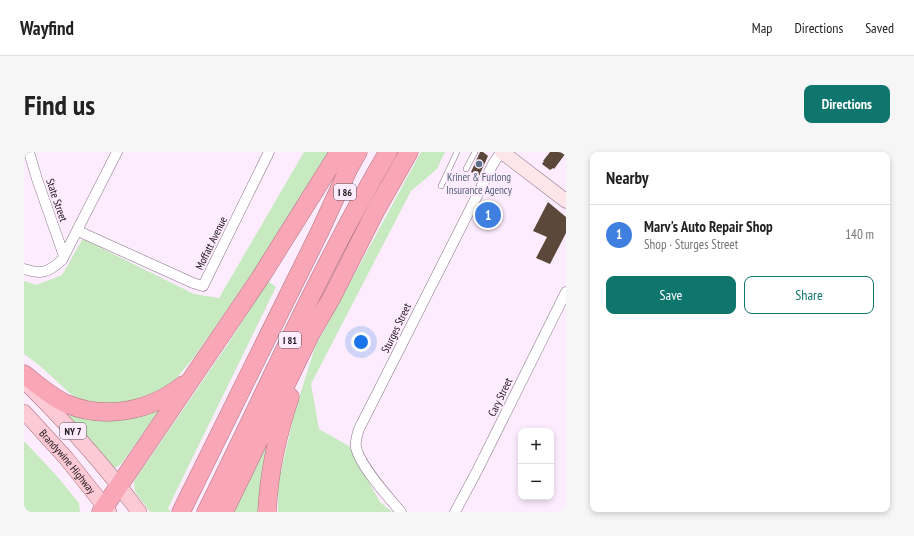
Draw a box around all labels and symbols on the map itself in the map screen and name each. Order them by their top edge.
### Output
marker: Kriner & Furlong Insurance Agency [474,159,484,169]
place label: Kriner & Furlong Insurance Agency [446,170,513,197]
street label: State Street [43,177,71,223]
road number: I 86 [334,184,356,200]
pin: 1 [475,200,501,230]
street label: Moffatt Avenue [192,214,230,272]
street label: Sturges Street [378,301,414,355]
road number: I 81 [279,332,301,348]
your location [351,332,371,352]
street label: Cary Street [485,375,515,419]
road number: NY 7 [60,423,86,439]
street label: Brandywine Highway [36,426,99,497]

